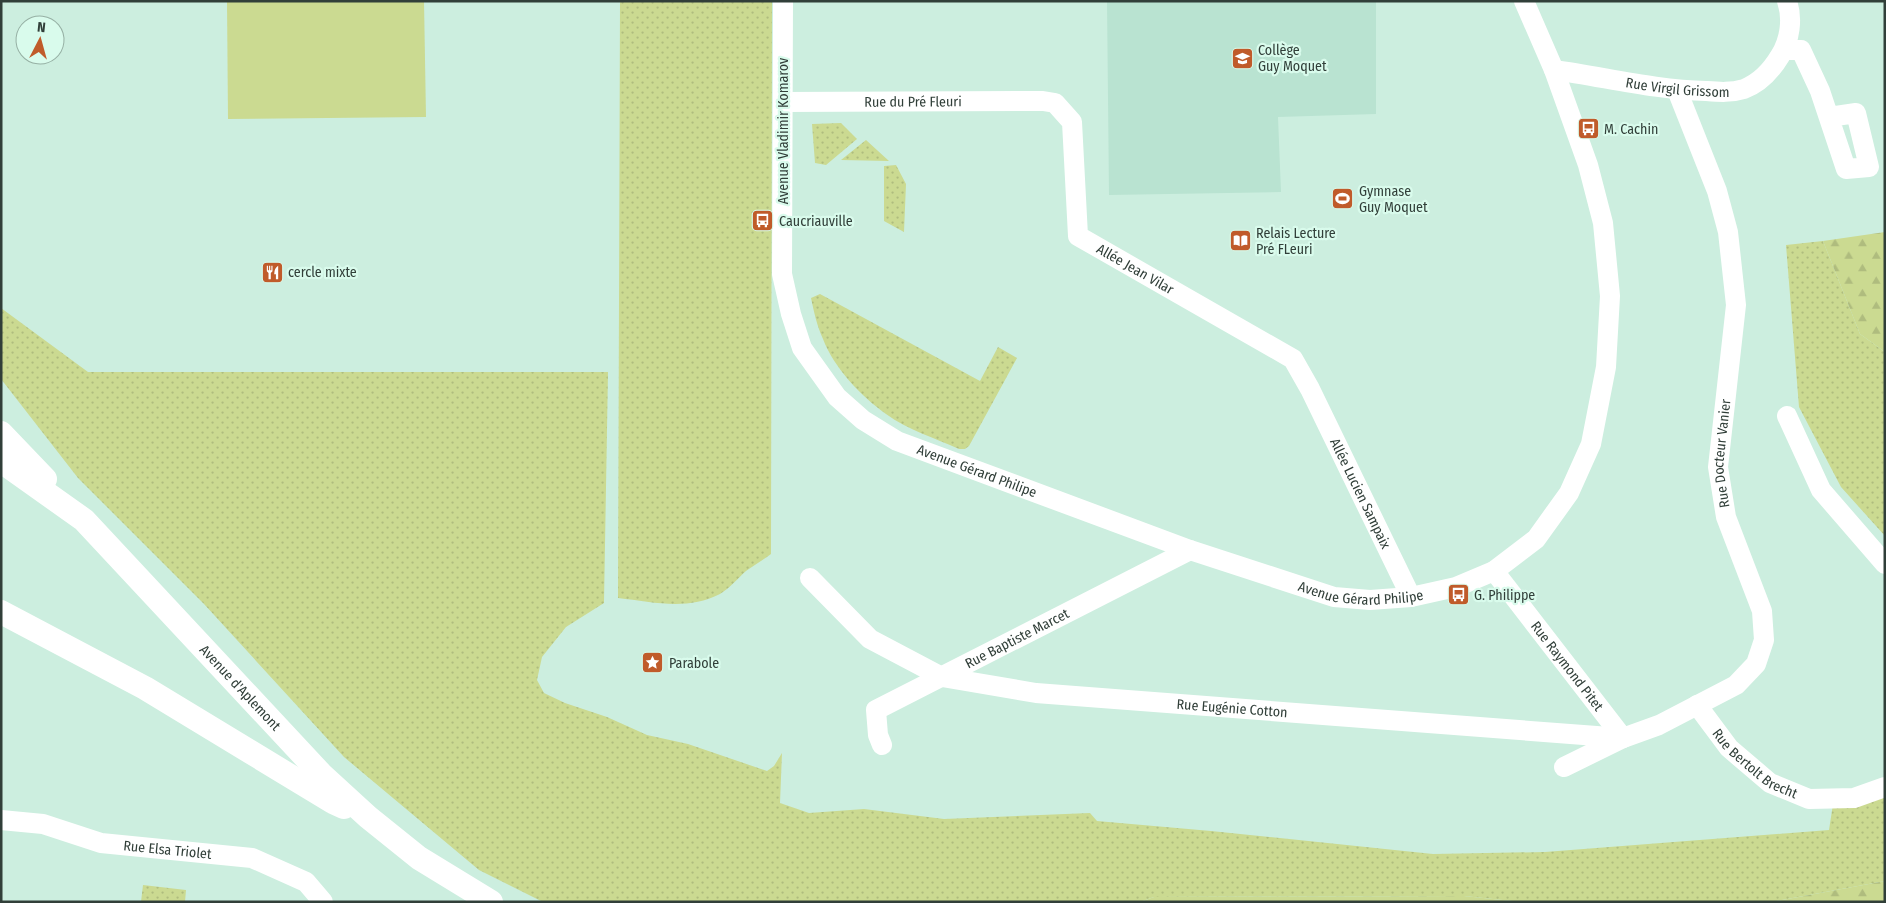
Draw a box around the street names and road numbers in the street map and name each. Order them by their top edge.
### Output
street label: Avenue Vladimir Komarov [775,57,792,204]
street label: Rue Virgil Grissom [1625,74,1730,100]
street label: Rue du Pré Fleuri [864,93,962,110]
street label: Allée Jean Vilar [1094,240,1177,298]
street label: Rue Docteur Vanier [1709,398,1734,509]
street label: Allée Lucien Sampaix [1327,435,1395,552]
street label: Avenue Gérard Philipe [915,441,1039,501]
street label: Avenue Gérard Philipe [1296,577,1425,609]
street label: Rue Baptiste Marcet [962,604,1072,672]
street label: Rue Raymond Pitet [1527,618,1608,715]
street label: Avenue d'Aplemont [196,641,285,734]
street label: Rue Eugénie Cotton [1176,695,1288,721]
street label: Rue Bertolt Brecht [1709,725,1800,802]
street label: Rue Elsa Triolet [123,837,213,862]

